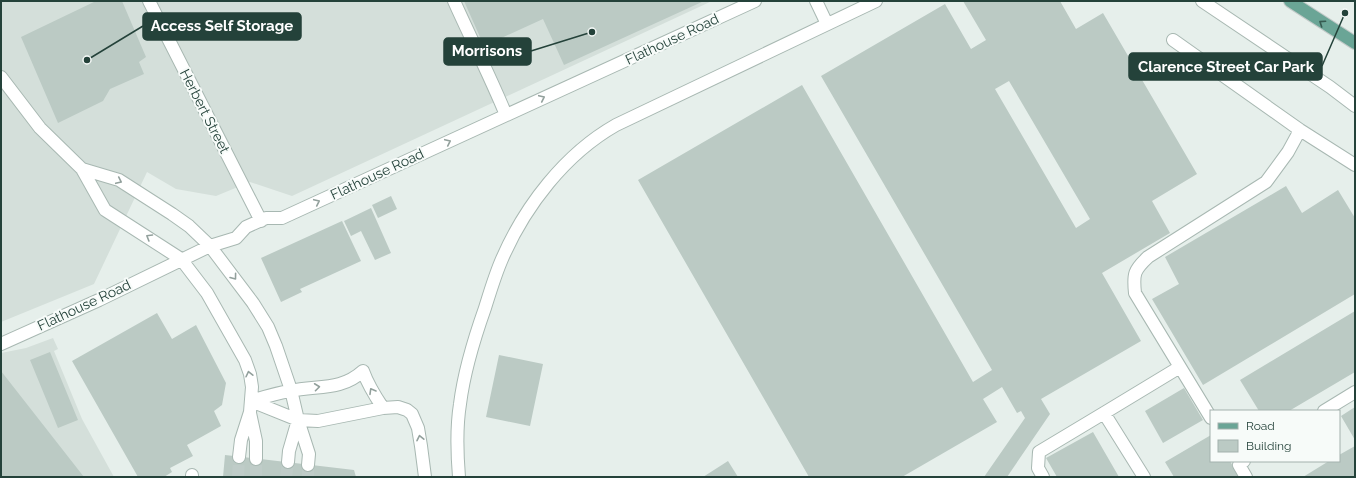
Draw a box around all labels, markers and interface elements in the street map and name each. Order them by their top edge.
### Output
street label: Flathouse Road [623,10,721,68]
callout: Access Self Storage [143,13,301,40]
text: Access Self Storage [151,17,293,35]
one-way arrow [1319,20,1326,28]
callout: Morrisons [444,38,531,65]
text: Morrisons [452,42,522,60]
callout: Clarence Street Car Park [1129,53,1322,80]
text: Clarence Street Car Park [1138,58,1315,76]
street label: Herbert Street [177,66,233,156]
one-way arrow [537,95,545,103]
one-way arrow [444,138,451,146]
street label: Flathouse Road [328,145,426,203]
one-way arrow [114,176,122,184]
one-way arrow [313,199,320,207]
one-way arrow [146,235,153,242]
one-way arrow [229,272,236,279]
street label: Flathouse Road [35,276,133,334]
one-way arrow [246,370,254,377]
one-way arrow [314,383,320,392]
one-way arrow [369,388,376,395]
legend [1210,410,1340,462]
text: Road [1246,419,1275,433]
one-way arrow [416,435,424,442]
text: Building [1246,439,1292,453]

